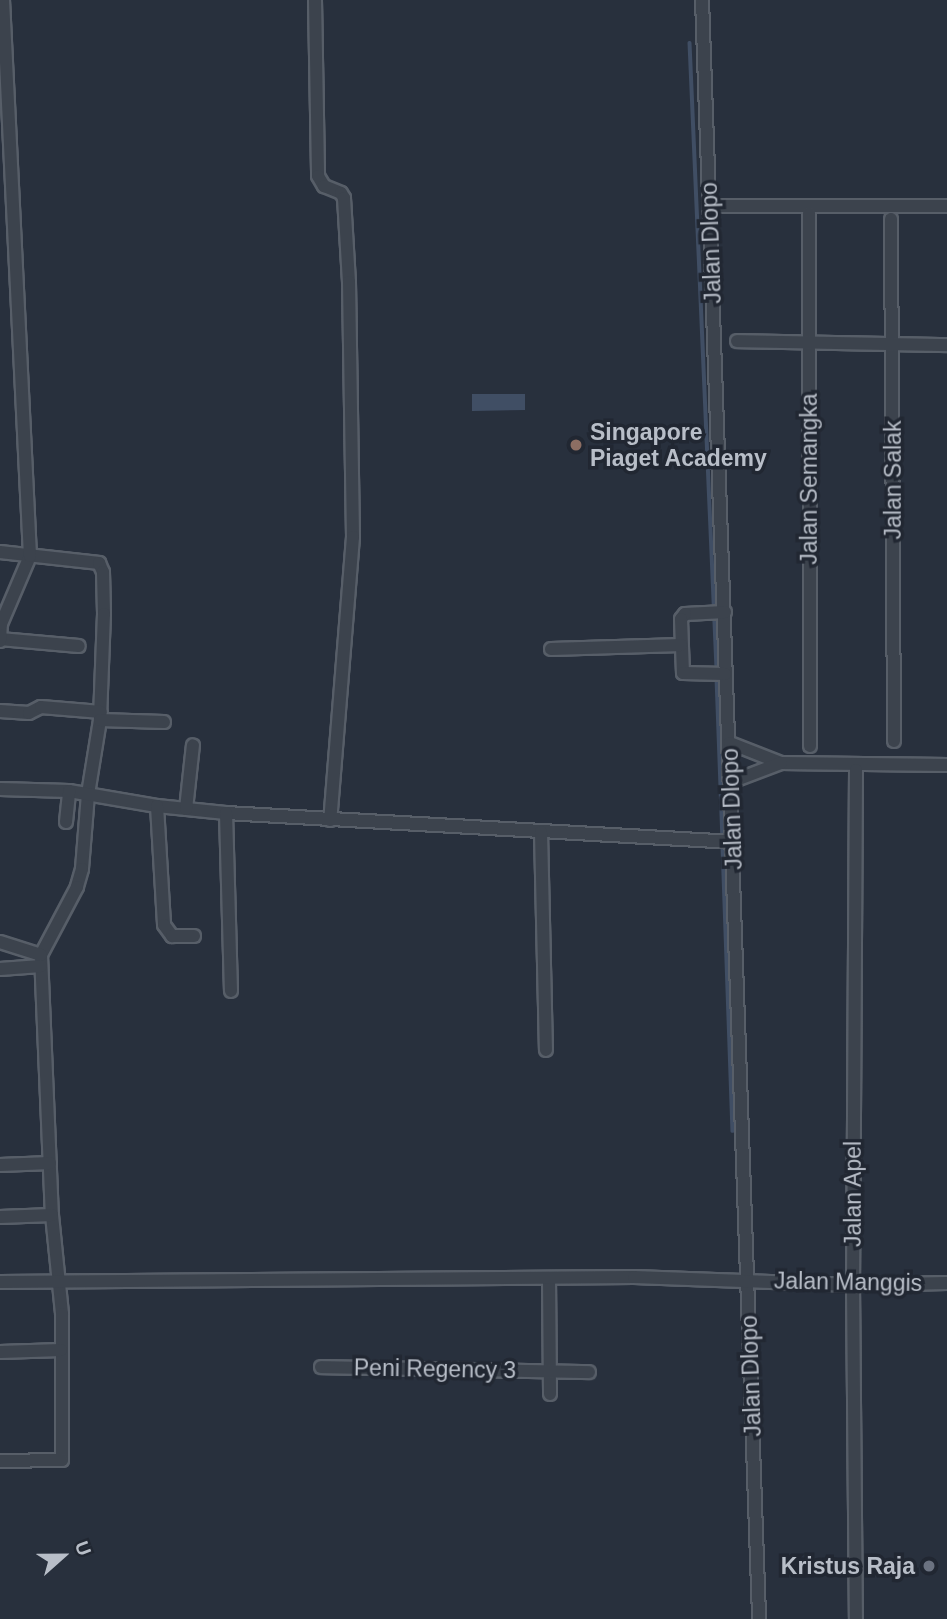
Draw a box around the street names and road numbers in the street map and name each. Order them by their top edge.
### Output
street label: Jalan Dlopo [695,182,727,304]
street label: Jalan Semangka [795,393,823,565]
street label: Jalan Salak [879,421,907,539]
street label: Jalan Dlopo [716,748,748,870]
street label: Jalan Apel [839,1140,867,1248]
street label: Jalan Manggis [774,1267,922,1297]
street label: Jalan Dlopo [735,1315,767,1437]
street label: Peni Regency 3 [354,1354,516,1384]

